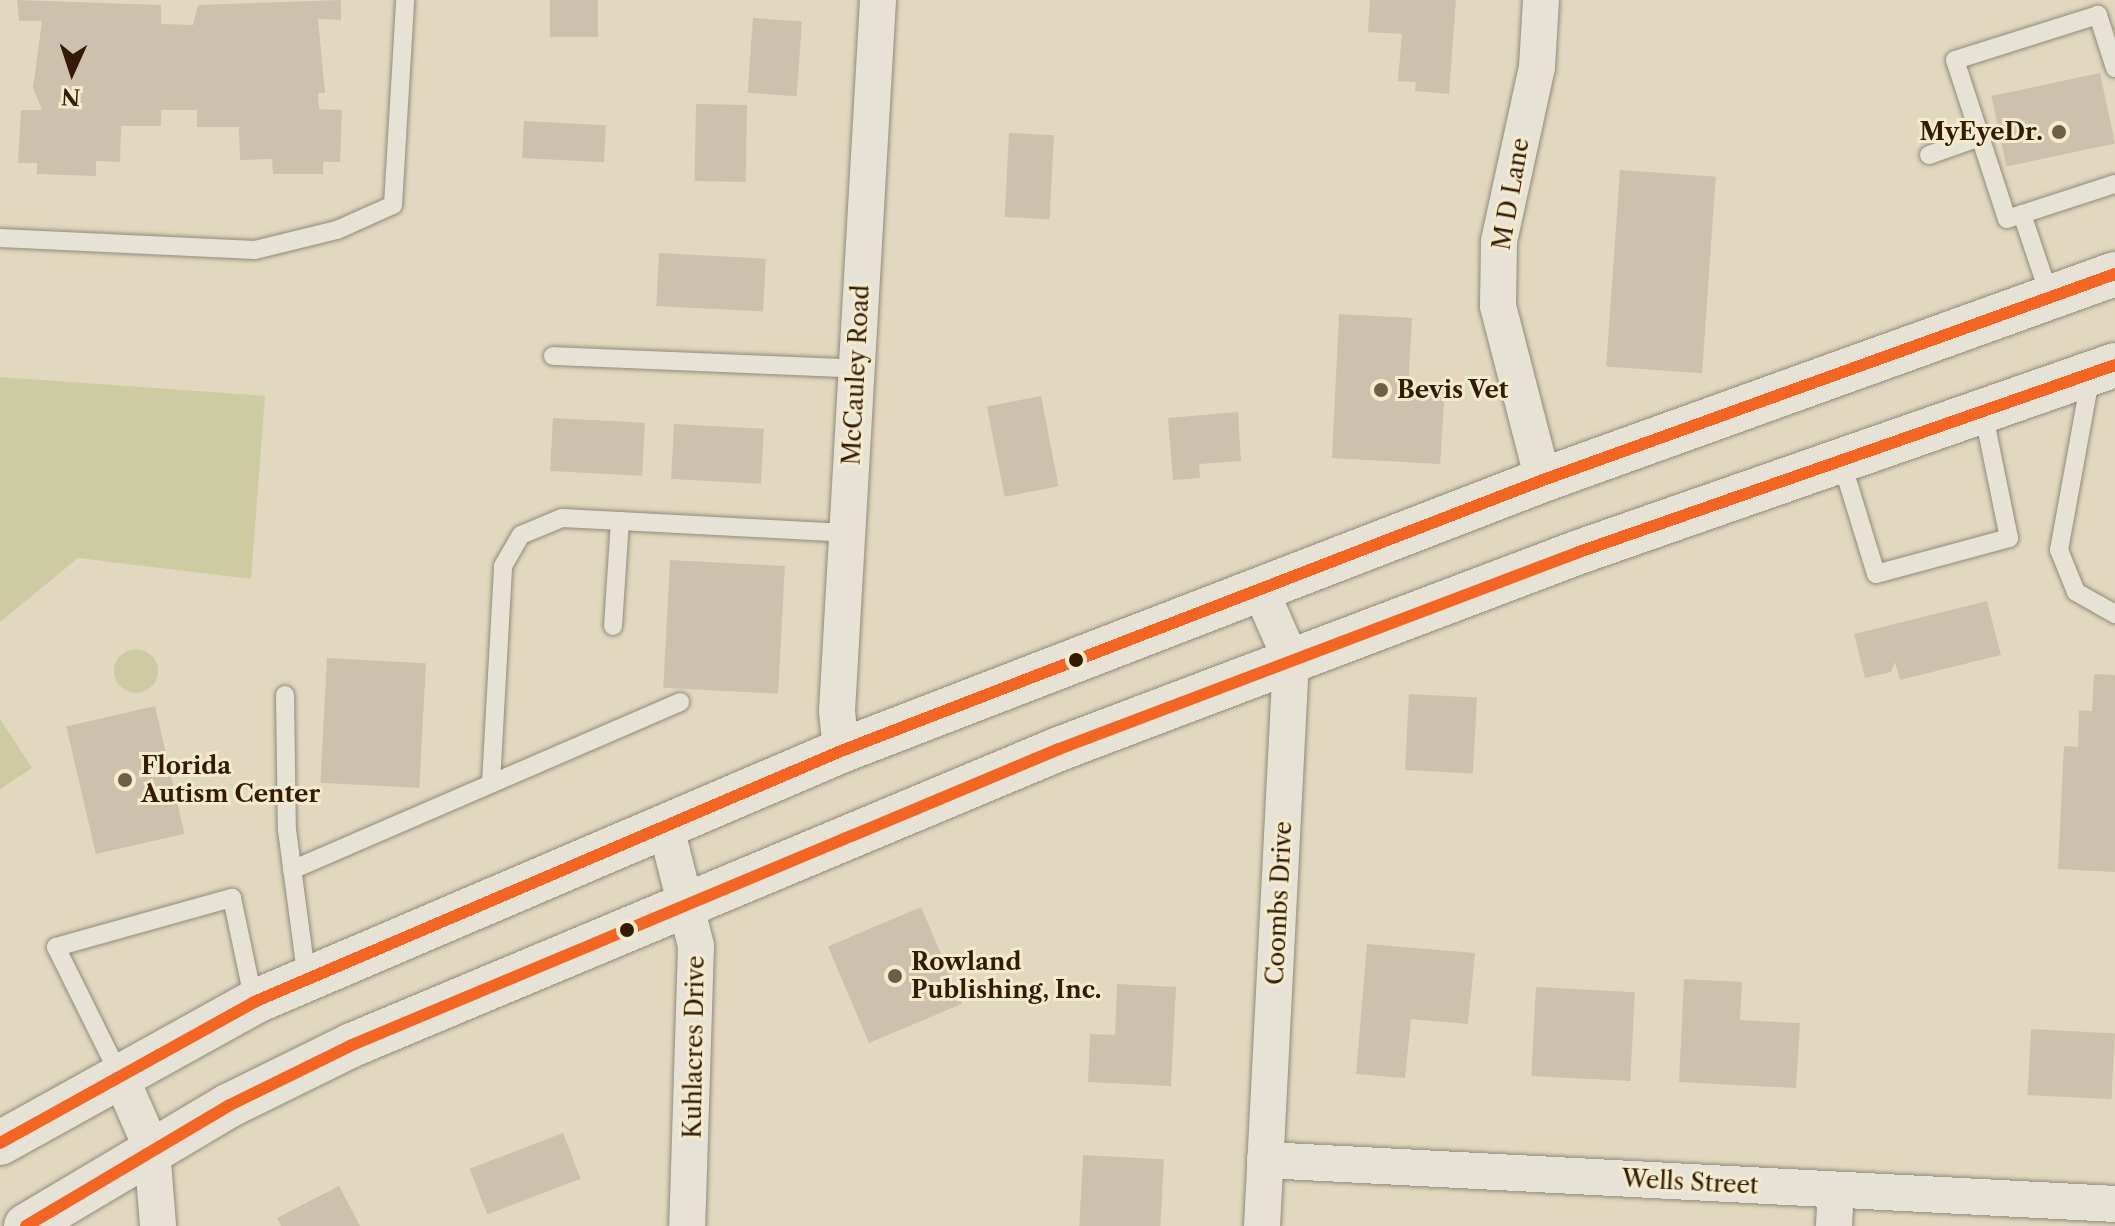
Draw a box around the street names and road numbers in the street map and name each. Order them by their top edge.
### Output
street label: M D Lane [1487,136,1535,252]
street label: McCauley Road [837,284,875,466]
street label: Coombs Drive [1260,820,1298,986]
street label: Kuhlacres Drive [678,955,710,1139]
street label: Wells Street [1621,1164,1759,1200]

